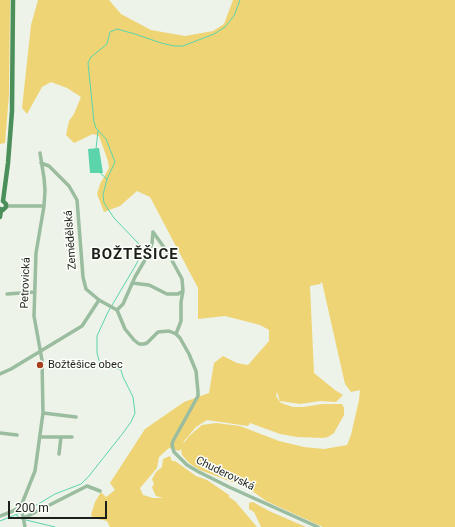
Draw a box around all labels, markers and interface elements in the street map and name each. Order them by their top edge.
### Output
street label: Zemědělská [62,210,80,270]
district label: BOŽTĚŠICE [91,246,179,264]
street label: Petrovická [19,257,33,309]
place label: Božtěšice obec [48,358,123,372]
marker: Božtěšice obec [35,360,45,370]
street label: Chuderovská [193,454,257,494]
scale bar [10,493,109,519]
text: 200 m [15,501,49,515]

